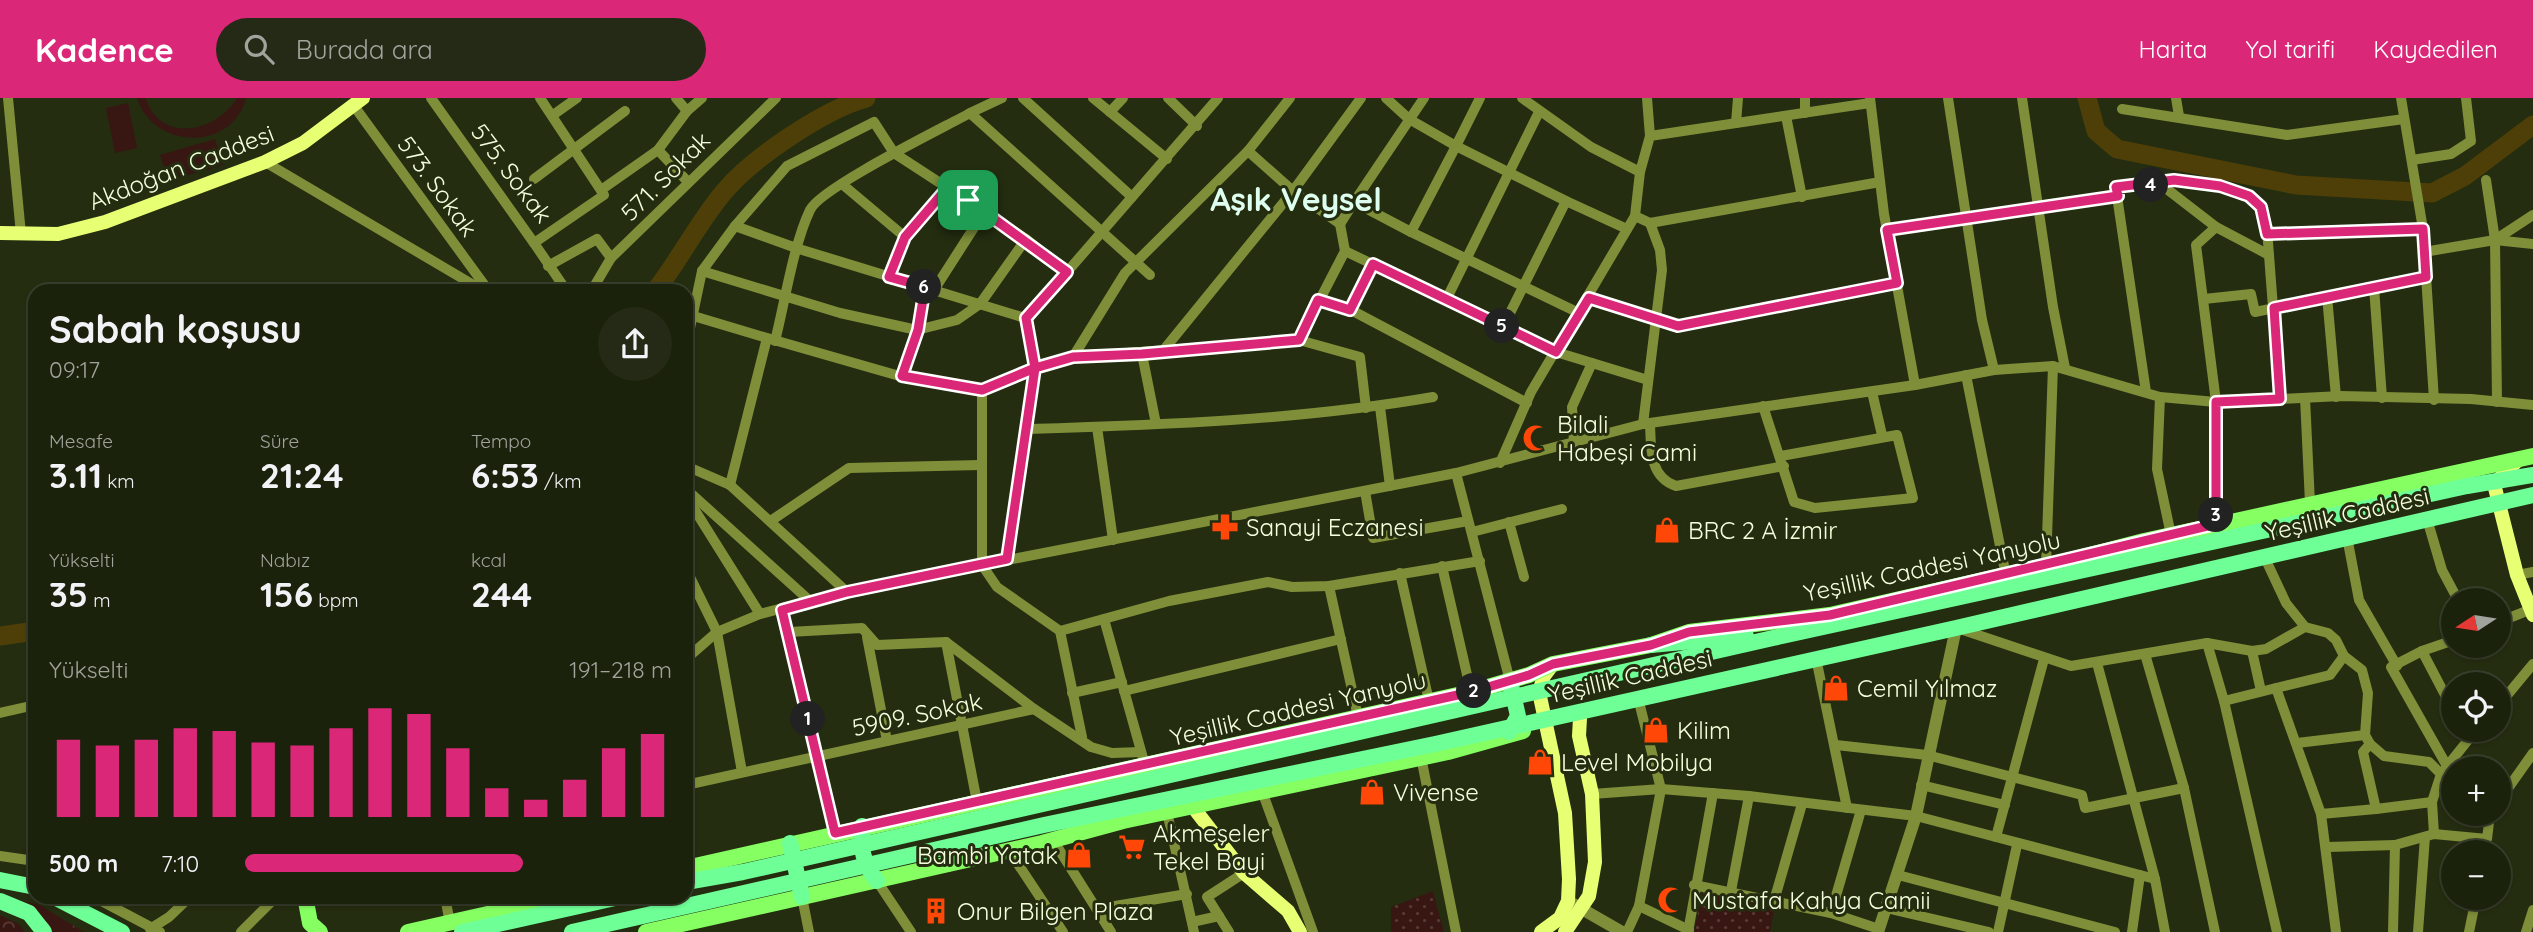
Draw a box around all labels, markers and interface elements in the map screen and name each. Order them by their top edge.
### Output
search box [216,18,706,81]
text: Kadence [35,29,174,70]
icon: search [240,30,278,68]
text: Burada ara [296,33,433,66]
text: Harita [2139,34,2207,64]
text: Yol tarifi [2245,34,2335,64]
text: Kaydedilen [2373,34,2498,64]
street label: 575. Sokak [465,117,559,229]
street label: Akdoğan Caddesi [84,118,278,216]
street label: 571. Sokak [614,125,716,227]
street label: 573. Sokak [391,130,485,242]
pin: 4 [2134,168,2168,202]
pin [938,170,998,230]
text: 4 [2145,172,2156,196]
district label: Aşık Veysel [1210,179,1382,219]
icon: arrive [949,181,987,219]
pin: 6 [906,270,942,304]
text: 6 [918,274,929,298]
text: Sabah koşusu [49,305,302,353]
button: share [598,307,672,381]
pin: 5 [1484,308,1520,344]
text: 5 [1496,313,1507,337]
text: 09:17 [49,355,100,384]
place label: Bilali Habeşi Cami [1557,409,1697,467]
mosque icon: Bilali Habeşi Cami [1521,423,1551,453]
text: Mesafe [49,429,113,453]
text: Süre [260,429,299,453]
text: Tempo [471,429,531,453]
text: 3.11 [49,453,102,497]
text: 21:24 [260,453,344,497]
text: 6:53 [471,453,539,497]
text: km [102,469,135,493]
text: /km [539,469,581,493]
street label: Yeşillik Caddesi [2262,481,2432,547]
pin: 3 [2198,498,2234,532]
text: 3 [2210,502,2221,526]
pharmacy icon: Sanayi Eczanesi [1210,512,1240,542]
place label: Sanayi Eczanesi [1246,512,1424,542]
shop icon: BRC 2 A İzmir [1652,515,1682,545]
place label: BRC 2 A İzmir [1688,515,1837,545]
street label: Yeşillik Caddesi Yanyolu [1801,524,2063,608]
text: Yükselti [49,548,115,572]
text: Nabız [260,548,310,572]
text: kcal [471,548,506,572]
text: 35 [49,572,88,616]
text: 156 [260,572,313,616]
text: 244 [471,572,532,616]
text: m [88,588,110,612]
text: bpm [313,588,359,612]
north arrow [2441,588,2511,658]
map controls [2441,588,2511,910]
street label: Yeşillik Caddesi [1545,643,1715,709]
text: Yükselti [49,655,128,684]
text: 191–218 m [569,655,672,684]
street label: Yeşillik Caddesi Yanyolu [1167,664,1429,752]
button: locate [2441,672,2511,742]
shop icon: Cemil Yılmaz [1821,673,1851,703]
place label: Cemil Yılmaz [1857,673,1997,703]
pin: 2 [1456,674,1492,708]
text: 2 [1468,678,1479,702]
street label: 5909. Sokak [849,686,985,742]
pin: 1 [790,702,826,736]
text: 1 [804,706,811,730]
shop icon: Kilim [1641,715,1671,745]
place label: Kilim [1677,715,1731,745]
shop icon: Level Mobilya [1525,747,1555,777]
place label: Level Mobilya [1561,747,1713,777]
button: + [2441,756,2511,826]
shop icon: Vivense [1357,777,1387,807]
place label: Vivense [1393,777,1479,807]
place label: Akmeşeler Tekel Bayi [1153,818,1270,876]
supermarket icon: Akmeşeler Tekel Bayi [1117,832,1147,862]
place label: Bambi Yatak [917,840,1058,870]
shop icon: Bambi Yatak [1064,840,1094,870]
button: − [2441,840,2511,910]
text: 500 m [49,849,118,878]
text: 7:10 [161,849,199,878]
mosque icon: Mustafa Kahya Camii [1656,885,1686,915]
place label: Mustafa Kahya Camii [1692,885,1931,915]
building icon: Onur Bilgen Plaza [921,896,951,926]
place label: Onur Bilgen Plaza [957,896,1154,926]

